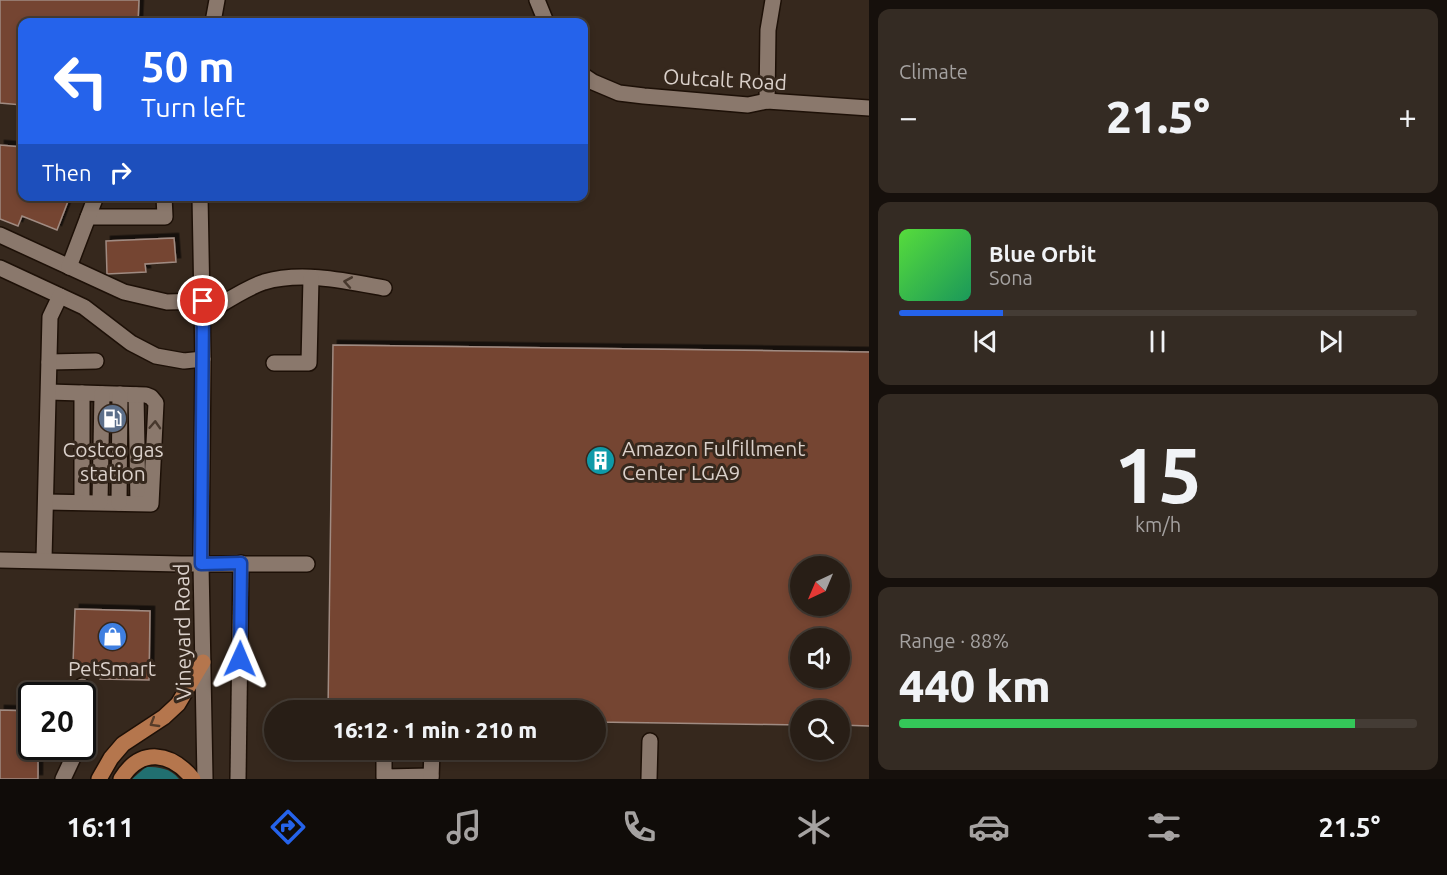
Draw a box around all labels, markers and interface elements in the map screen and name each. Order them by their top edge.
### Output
icon: left [42,42,120,120]
text: 50 m [141,43,235,90]
text: Climate [899,60,968,83]
street label: Outcalt Road [662,64,788,94]
text: 21.5° [1106,91,1210,142]
text: Turn left [141,92,245,122]
text: − [899,98,918,135]
text: + [1398,98,1417,135]
icon: right [104,156,137,189]
text: Then [42,160,92,185]
text: Blue Orbit [989,241,1096,266]
text: Sona [989,266,1033,289]
pin [177,275,228,326]
one-way arrow [343,276,352,288]
icon: arrive [186,284,219,317]
icon: previous [969,325,1002,358]
icon: pause [1141,325,1174,358]
icon: next [1314,325,1347,358]
fuel station icon: Costco gas station [97,402,129,434]
one-way arrow [149,420,162,429]
text: 15 [1114,430,1202,518]
place label: Amazon Fulfillment Center LGA9 [622,436,805,484]
place label: Costco gas station [62,437,164,485]
building icon: Amazon Fulfillment Center LGA9 [585,444,617,476]
text: km/h [1135,513,1181,536]
north arrow [790,556,850,616]
map controls [790,556,850,760]
street label: Vineyard Road [169,563,195,701]
shop icon: PetSmart [96,621,128,653]
position arrow [208,627,272,691]
button: sound [790,628,850,688]
text: Range · 88% [899,629,1009,652]
place label: PetSmart [68,656,156,680]
text: 440 km [899,660,1051,711]
speed limit sign: 20 [18,682,96,760]
button: search [790,700,850,760]
one-way arrow [150,716,160,728]
text: 16:12 · 1 min · 210 m [333,717,537,742]
icon: directions [267,806,309,848]
icon: music [443,806,485,848]
icon: phone [618,806,660,848]
icon: climate [793,806,835,848]
icon: car [968,806,1010,848]
icon: filters [1143,806,1185,848]
text: 16:11 [67,812,134,842]
text: 21.5° [1318,812,1380,842]

